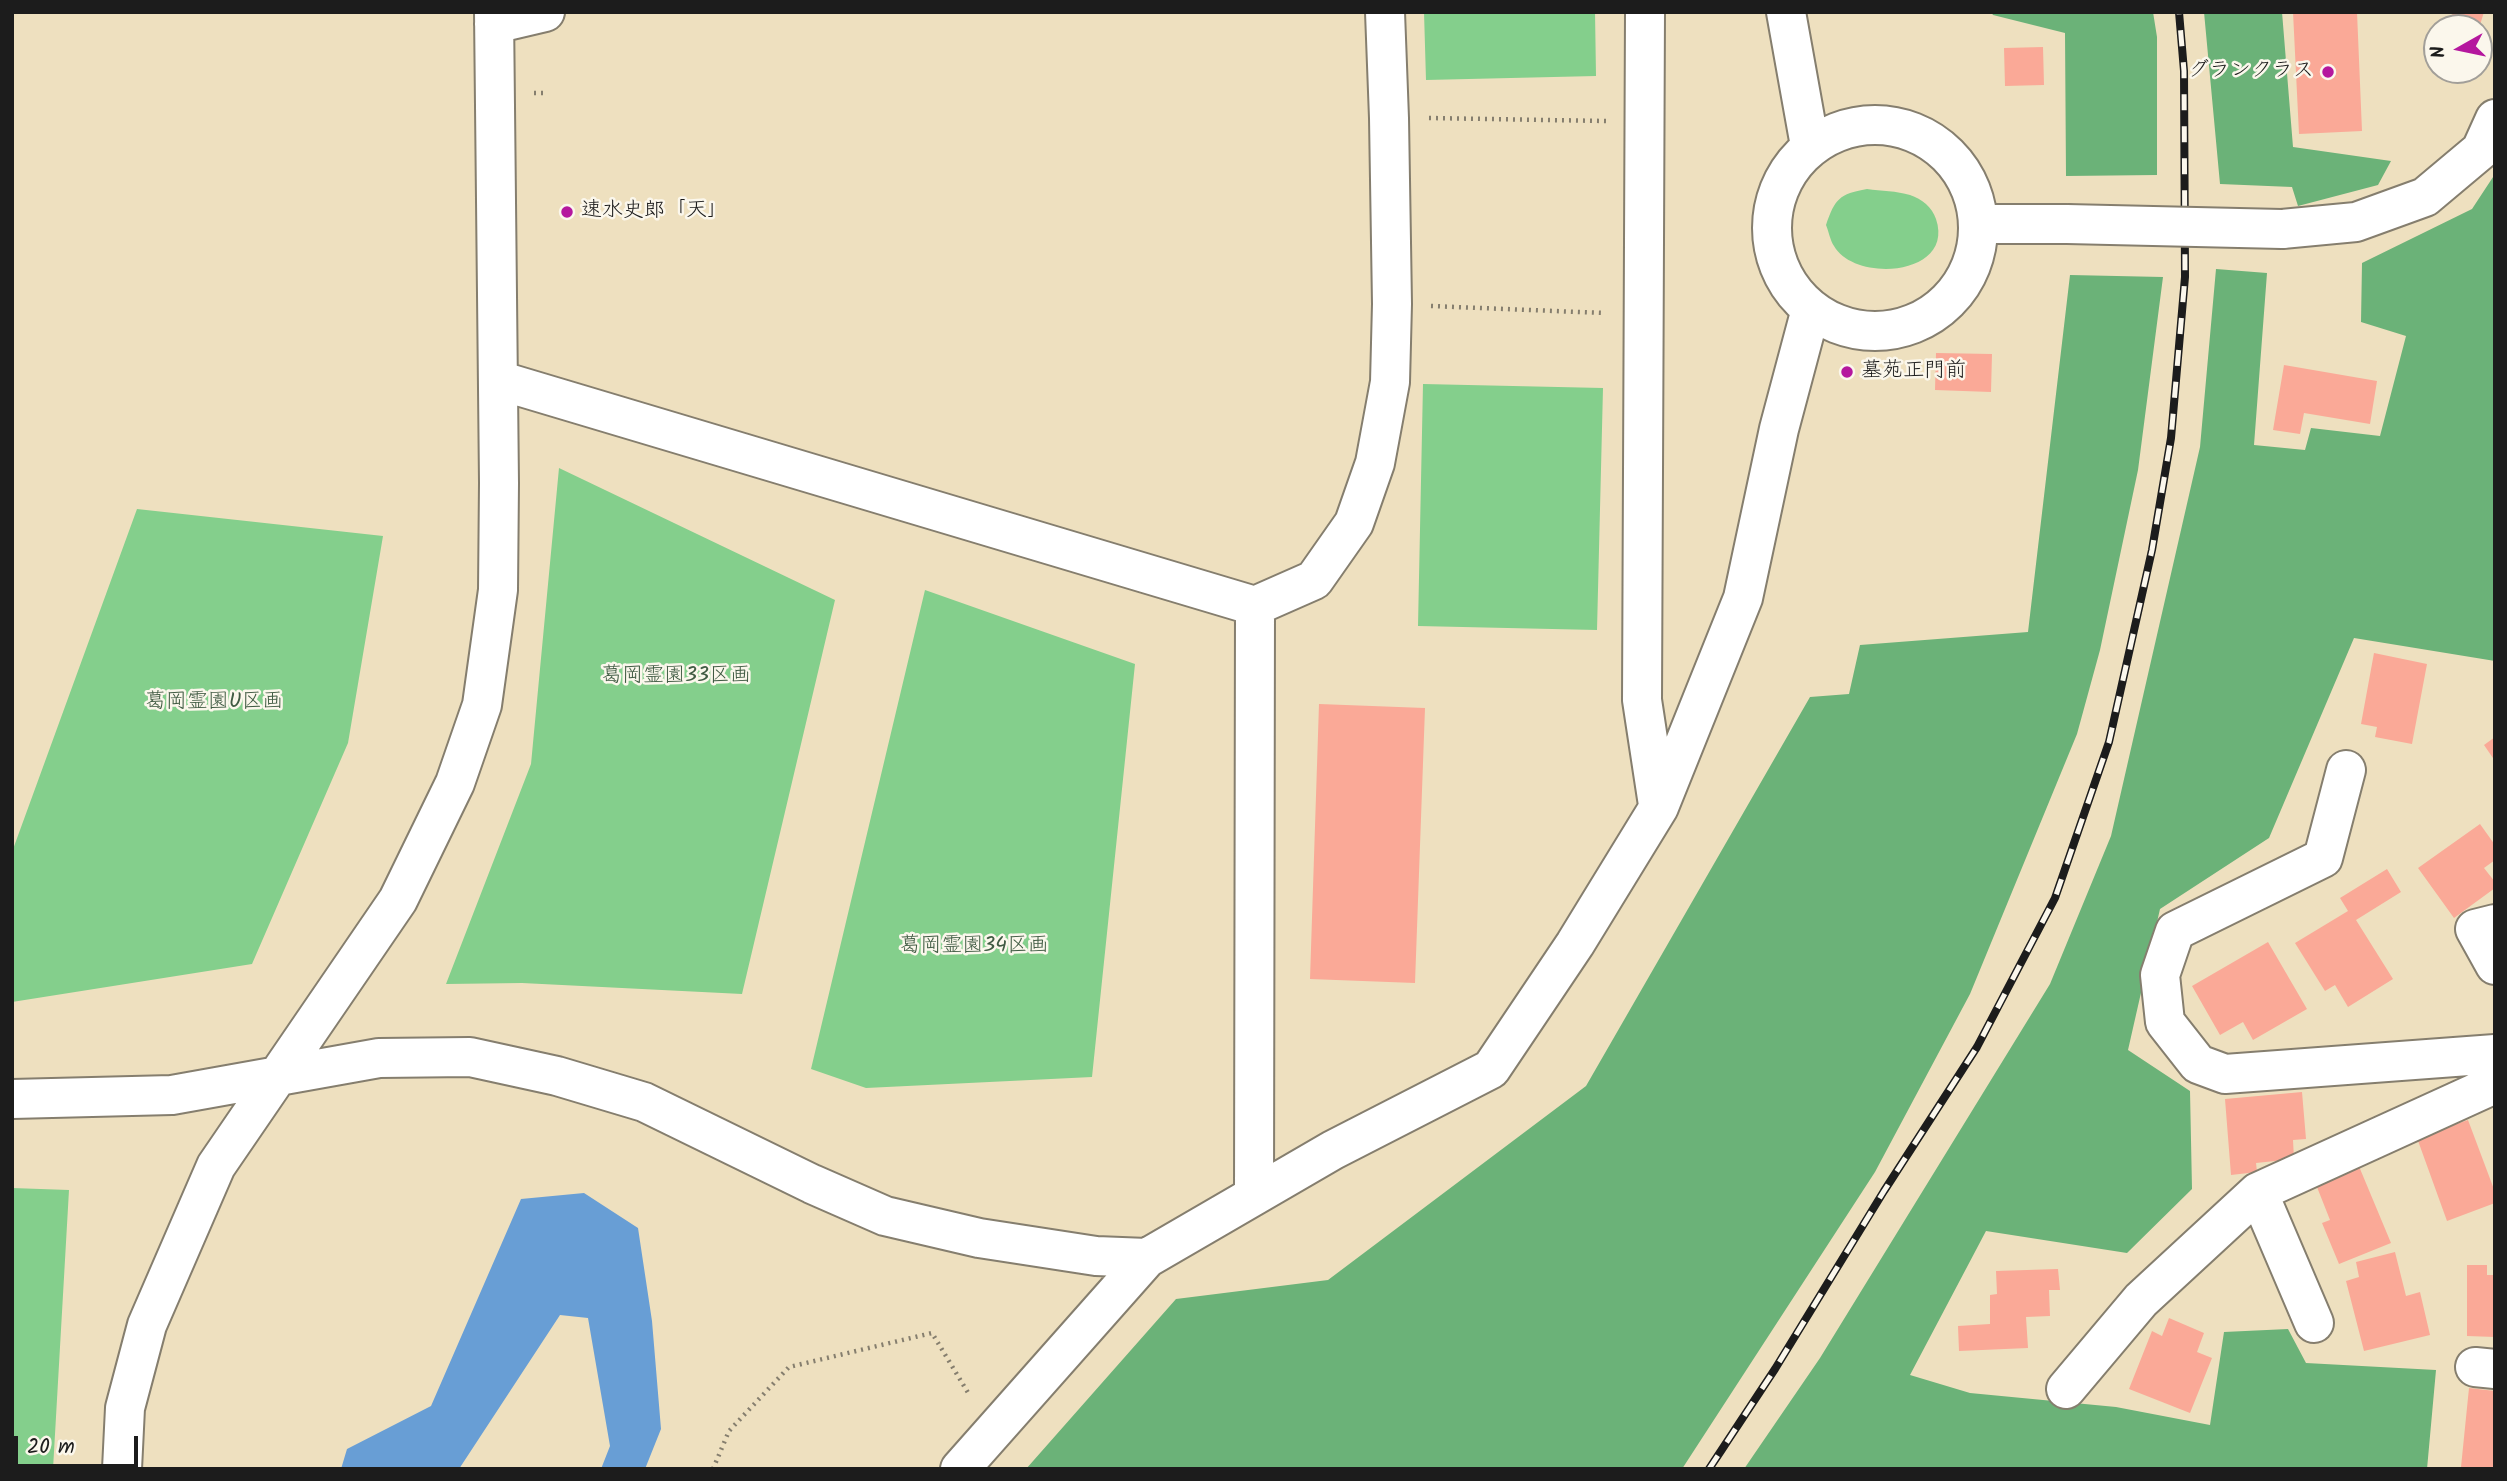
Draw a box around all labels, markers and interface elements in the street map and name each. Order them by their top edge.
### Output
north arrow [2423,14,2493,84]
text: N [2423,44,2455,60]
place label: グランクラス [2188,59,2314,85]
marker: グランクラス [2320,64,2336,80]
place label: 速水史郎「天」 [581,199,728,225]
marker: 速水史郎「天」 [559,204,575,220]
place label: 墓苑正門前 [1861,359,1966,385]
marker: 墓苑正門前 [1839,364,1855,380]
park label: 葛岡霊園33区画 [601,664,751,690]
park label: 葛岡霊園U区画 [145,690,283,716]
park label: 葛岡霊園34区画 [899,934,1049,960]
scale bar [18,1422,142,1466]
text: 20 m [27,1431,75,1464]

